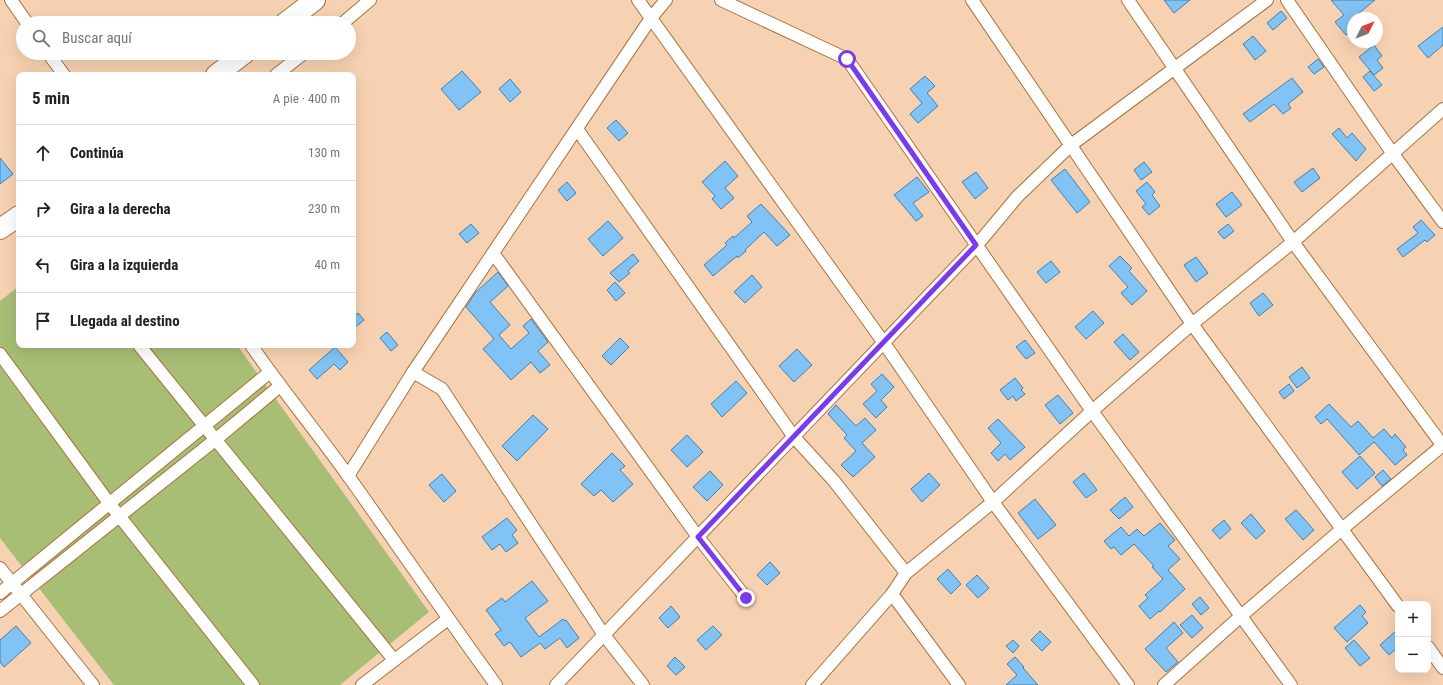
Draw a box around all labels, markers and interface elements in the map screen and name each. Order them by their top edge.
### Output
north arrow [1347,12,1383,48]
search box [16,16,356,60]
icon: search [30,27,52,49]
text: Buscar aquí [62,29,132,47]
route start [838,50,856,68]
text: 5 min [32,88,70,108]
text: A pie · 400 m [273,91,340,106]
icon: ahead [32,142,54,164]
text: Continúa [70,144,124,162]
text: 130 m [308,145,340,160]
icon: right [32,198,54,220]
text: Gira a la derecha [70,200,171,218]
text: 230 m [308,201,340,216]
icon: left [32,254,54,276]
text: Gira a la izquierda [70,256,178,274]
text: 40 m [314,257,340,272]
icon: arrive [32,310,54,332]
text: Llegada al destino [70,312,180,330]
route end [737,589,755,607]
map controls [1395,601,1431,673]
button: + [1395,601,1431,637]
button: − [1395,637,1431,673]

